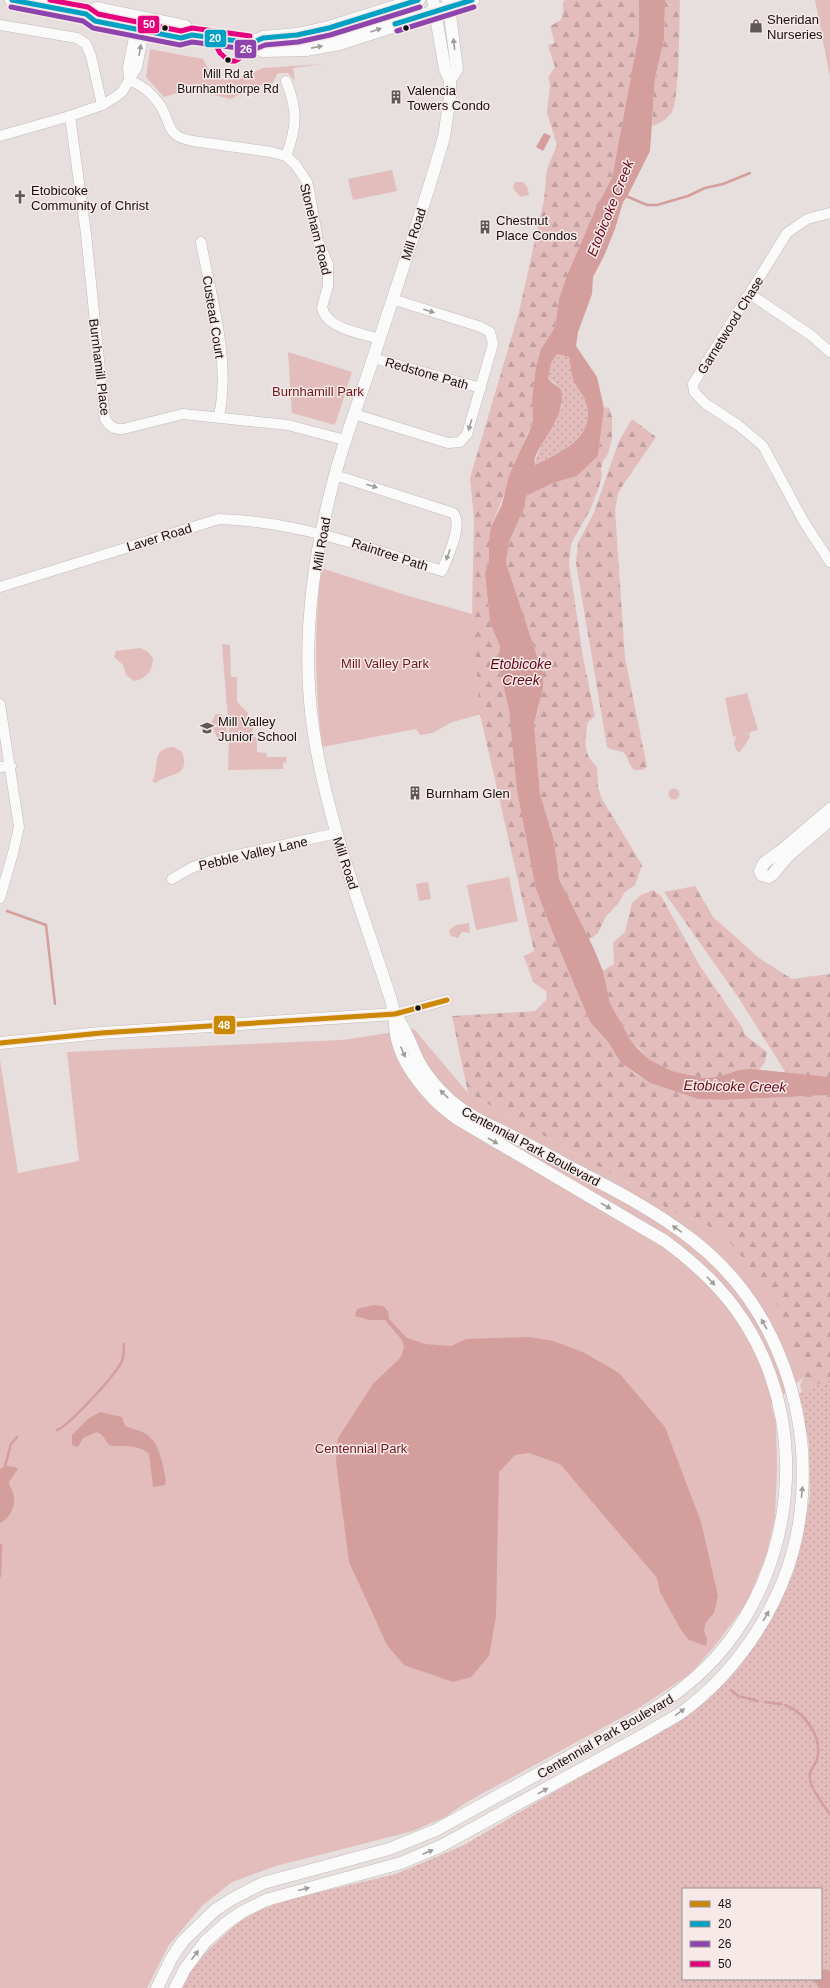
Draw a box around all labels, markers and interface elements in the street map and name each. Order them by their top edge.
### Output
place label: Sheridan Nurseries [767,12,823,42]
line badge: 50 [137,15,160,34]
text: 50 [143,18,155,30]
shop icon: Sheridan Nurseries [748,18,764,34]
unlabelled marker [160,23,170,33]
unlabelled marker [401,23,411,33]
one-way arrow [370,27,382,33]
line badge: 20 [204,29,227,48]
text: 20 [209,32,221,44]
one-way arrow [450,38,457,50]
line badge: 26 [234,39,257,59]
text: 26 [240,43,252,55]
one-way arrow [311,43,323,49]
one-way arrow [137,44,143,56]
marker: Mill Rd at Burnhamthorpe Rd [223,55,233,65]
place label: Mill Rd at Burnhamthorpe Rd [177,67,279,96]
place label: Valencia Towers Condo [407,83,490,113]
building icon: Valencia Towers Condo [388,89,404,105]
water label: Etobicoke Creek [583,156,637,259]
street label: Stoneham Road [297,182,334,277]
place label: Etobicoke Community of Christ [31,183,149,213]
church icon: Etobicoke Community of Christ [12,189,28,205]
street label: Mill Road [398,206,429,262]
place label: Chestnut Place Condos [496,213,577,243]
building icon: Chestnut Place Condos [477,219,493,235]
street label: Garnetwood Chase [694,274,766,377]
street label: Custead Court [200,275,228,360]
one-way arrow [424,308,436,314]
street label: Burnhamill Place [86,318,113,416]
street label: Redstone Path [383,354,470,393]
park label: Burnhamill Park [272,384,364,399]
one-way arrow [467,419,473,431]
one-way arrow [367,483,379,489]
street label: Mill Road [309,516,334,572]
street label: Laver Road [125,520,193,554]
street label: Raintree Path [350,535,430,574]
one-way arrow [444,549,450,561]
park label: Mill Valley Park [341,656,429,671]
water label: Etobicoke Creek [490,656,552,688]
place label: Mill Valley Junior School [218,714,297,744]
school or university icon: Mill Valley Junior School [199,720,215,736]
building icon: Burnham Glen [407,785,423,801]
place label: Burnham Glen [426,786,510,801]
street label: Pebble Valley Lane [197,834,309,873]
street label: Mill Road [330,835,361,891]
unlabelled marker [413,1003,423,1013]
line badge: 48 [213,1015,236,1035]
text: 48 [218,1019,230,1031]
one-way arrow [400,1046,406,1058]
water label: Etobicoke Creek [684,1077,787,1095]
one-way arrow [439,1090,449,1099]
street label: Centennial Park Boulevard [459,1104,603,1189]
one-way arrow [487,1137,499,1144]
one-way arrow [600,1202,612,1209]
one-way arrow [672,1225,683,1233]
one-way arrow [706,1276,716,1286]
one-way arrow [761,1318,768,1330]
park label: Centennial Park [315,1441,408,1456]
one-way arrow [799,1486,806,1498]
one-way arrow [762,1610,769,1622]
street label: Centennial Park Boulevard [535,1691,676,1782]
one-way arrow [675,1708,686,1716]
one-way arrow [537,1787,549,1794]
one-way arrow [423,1848,435,1854]
one-way arrow [298,1886,310,1892]
legend [682,1888,822,1980]
text: 48 [718,1897,732,1911]
text: 20 [718,1917,732,1931]
text: 26 [718,1937,732,1951]
one-way arrow [191,1949,200,1960]
text: 50 [718,1957,732,1971]

